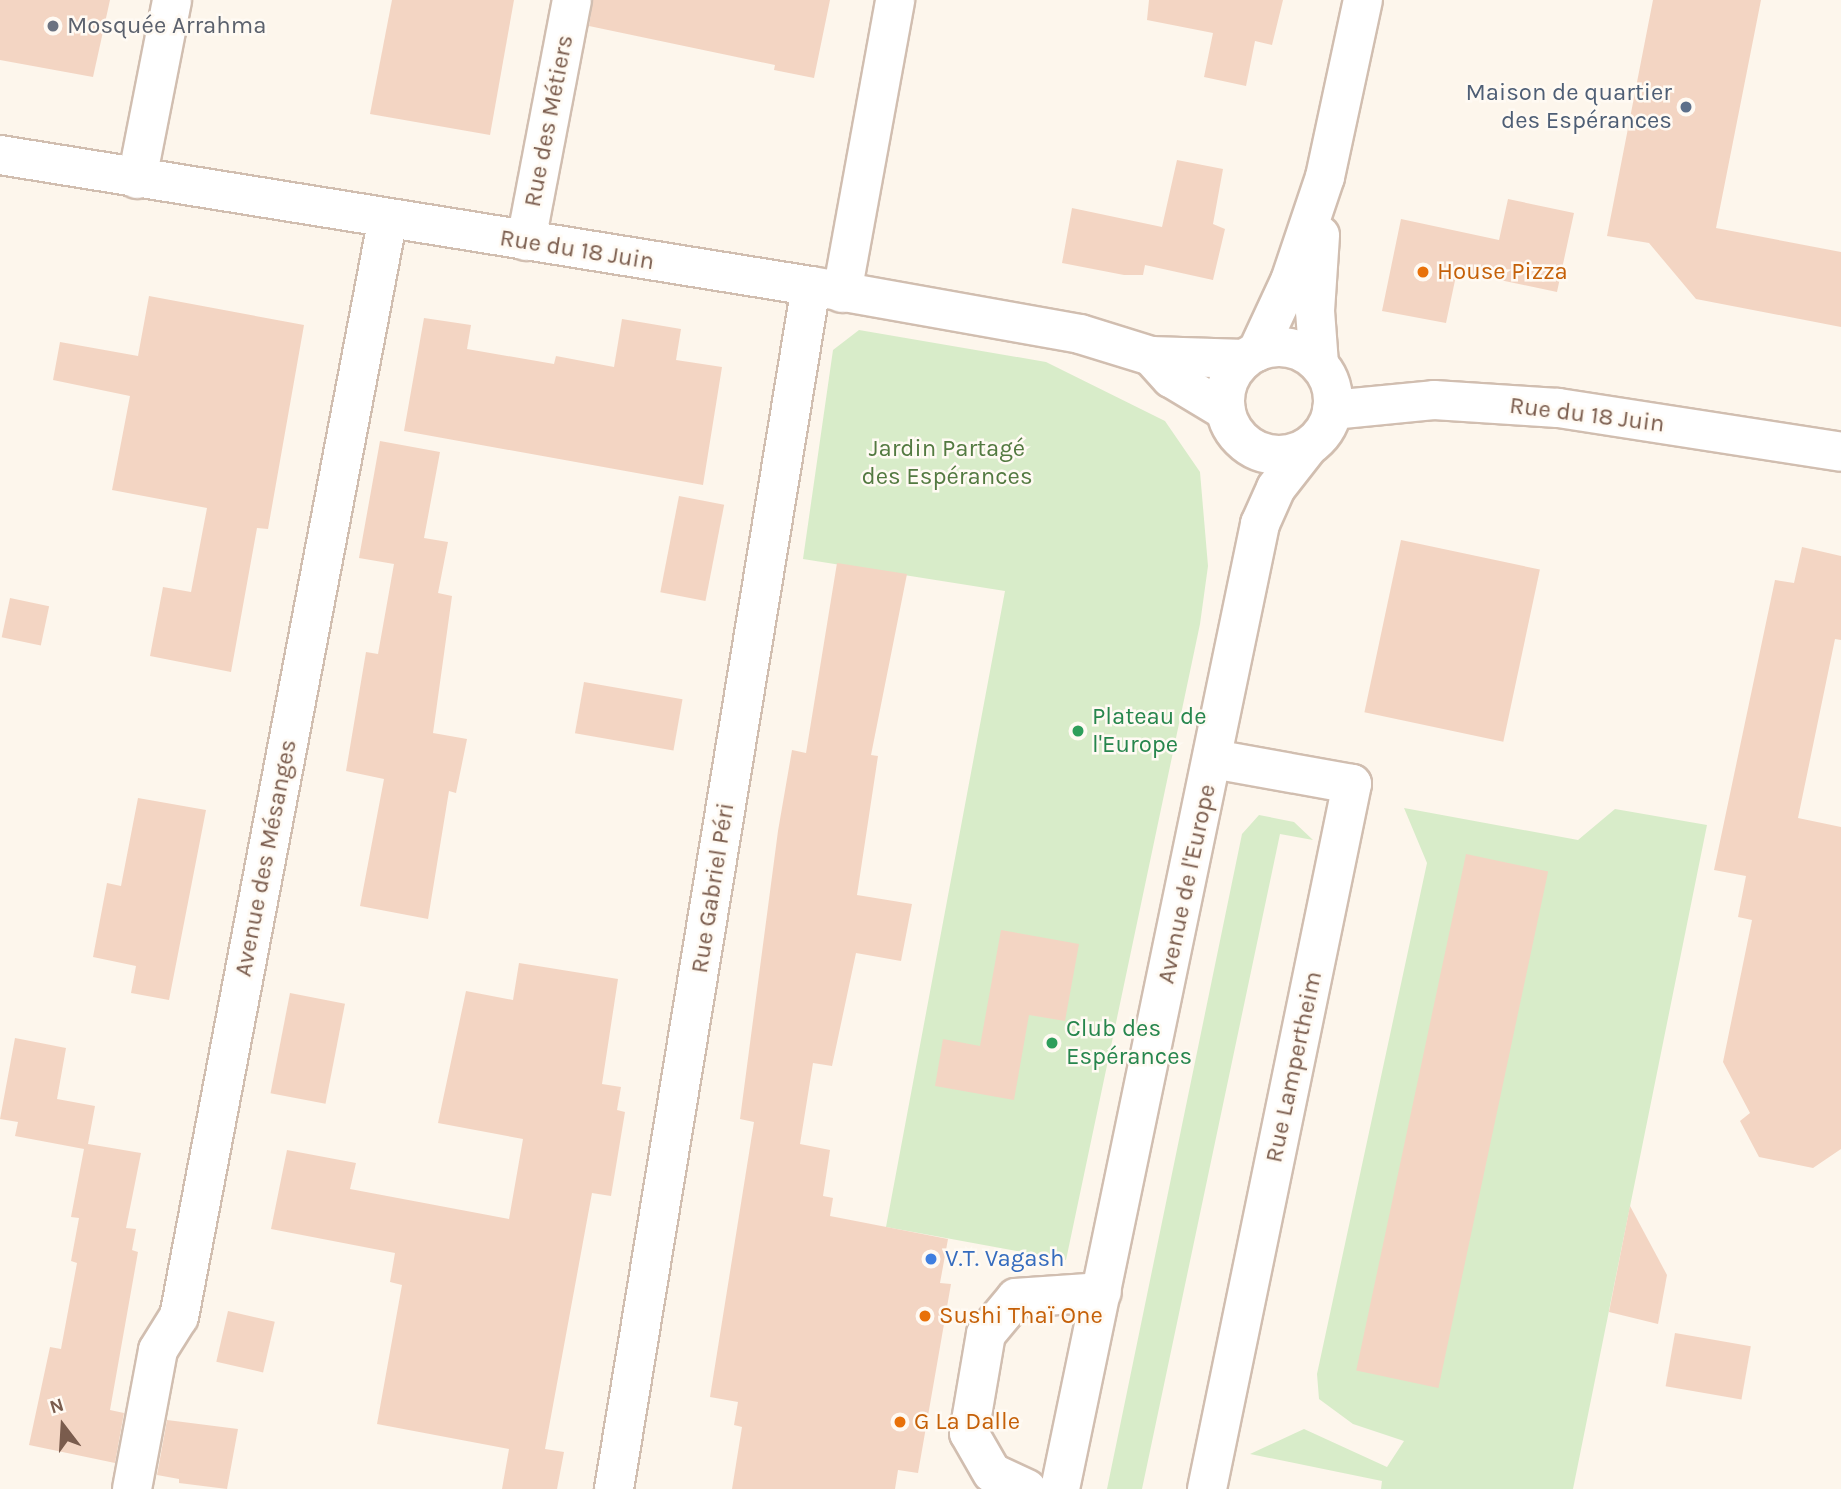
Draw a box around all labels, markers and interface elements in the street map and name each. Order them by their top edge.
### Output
place label: Mosquée Arrahma [67,12,266,40]
marker: Mosquée Arrahma [45,18,61,34]
street label: Rue des Métiers [518,33,580,209]
place label: Maison de quartier des Espérances [1466,79,1672,135]
marker: Maison de quartier des Espérances [1678,99,1694,115]
street label: Rue du 18 Juin [498,224,656,276]
place label: House Pizza [1437,258,1568,286]
marker: House Pizza [1415,264,1431,280]
street label: Rue du 18 Juin [1508,391,1666,439]
park label: Jardin Partagé des Espérances [862,435,1032,491]
place label: Plateau de l'Europe [1092,703,1207,759]
marker: Plateau de l'Europe [1070,723,1086,739]
street label: Avenue des Mésanges [229,737,303,979]
street label: Avenue de l'Europe [1152,782,1222,986]
street label: Rue Gabriel Péri [685,801,741,975]
street label: Rue Lampertheim [1260,969,1328,1165]
place label: Club des Espérances [1066,1015,1192,1071]
marker: Club des Espérances [1044,1035,1060,1051]
place label: V.T. Vagash [945,1245,1065,1273]
marker: V.T. Vagash [923,1251,939,1267]
place label: Sushi Thaï One [939,1302,1103,1330]
marker: Sushi Thaï One [917,1308,933,1324]
north arrow [28,1391,98,1461]
text: N [47,1393,67,1418]
place label: G La Dalle [914,1408,1020,1436]
marker: G La Dalle [892,1414,908,1430]

